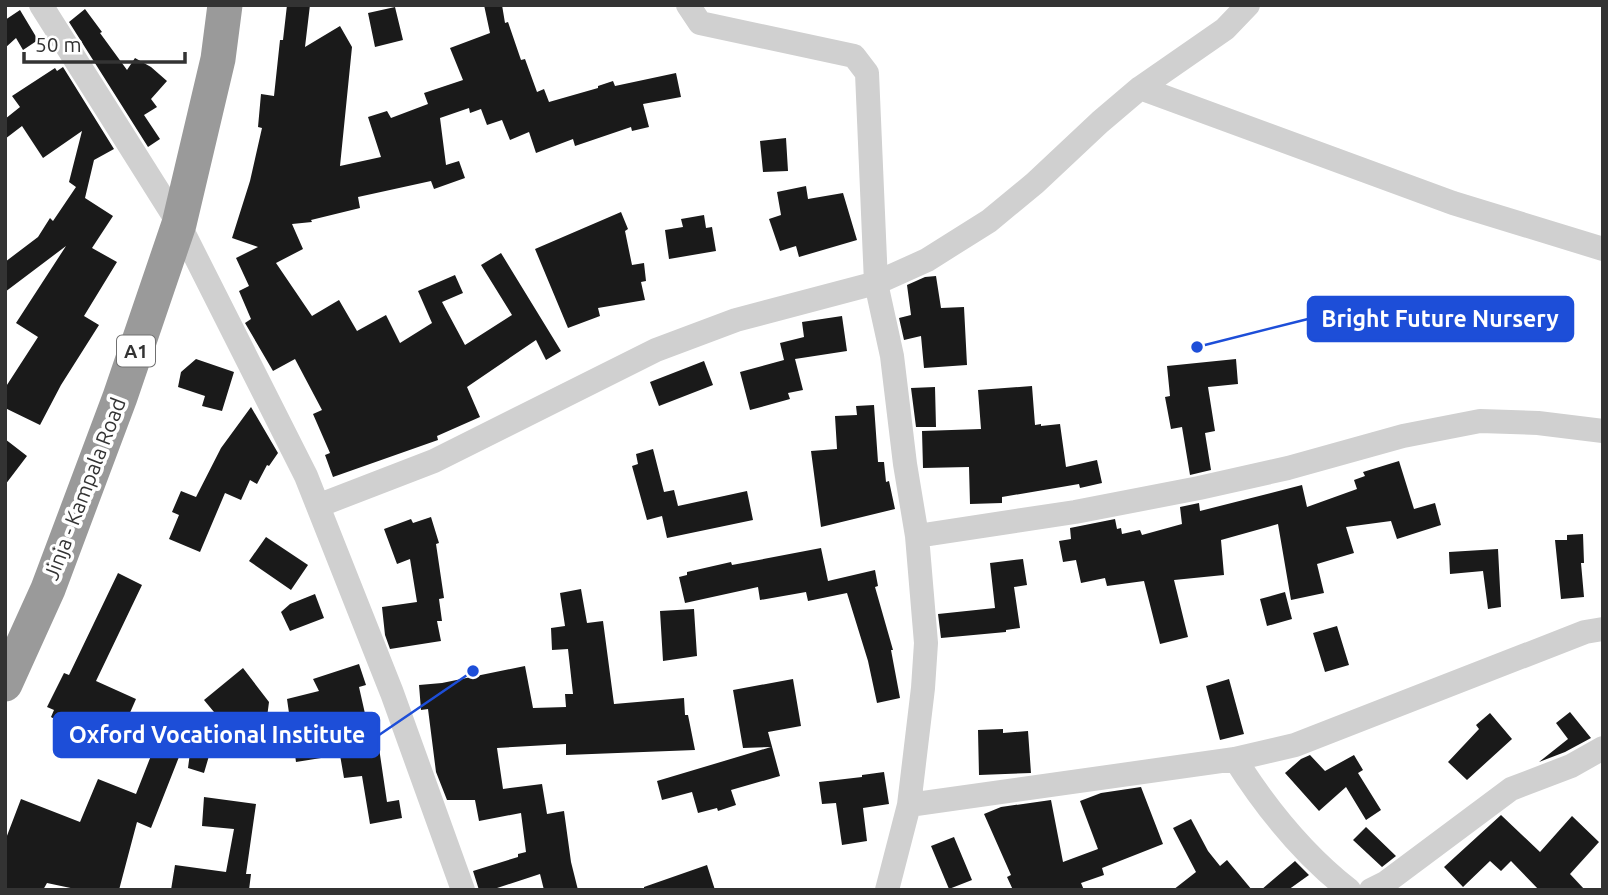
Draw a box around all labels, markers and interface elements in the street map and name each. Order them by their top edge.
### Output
scale bar [24,21,186,65]
text: 50 m [35,32,82,56]
callout: Bright Future Nursery [1308,297,1573,341]
text: Bright Future Nursery [1321,306,1559,331]
road number: A1 [117,336,155,366]
street label: Jinja - Kampala Road [38,394,130,583]
callout: Oxford Vocational Institute [54,713,379,757]
text: Oxford Vocational Institute [69,722,365,747]

